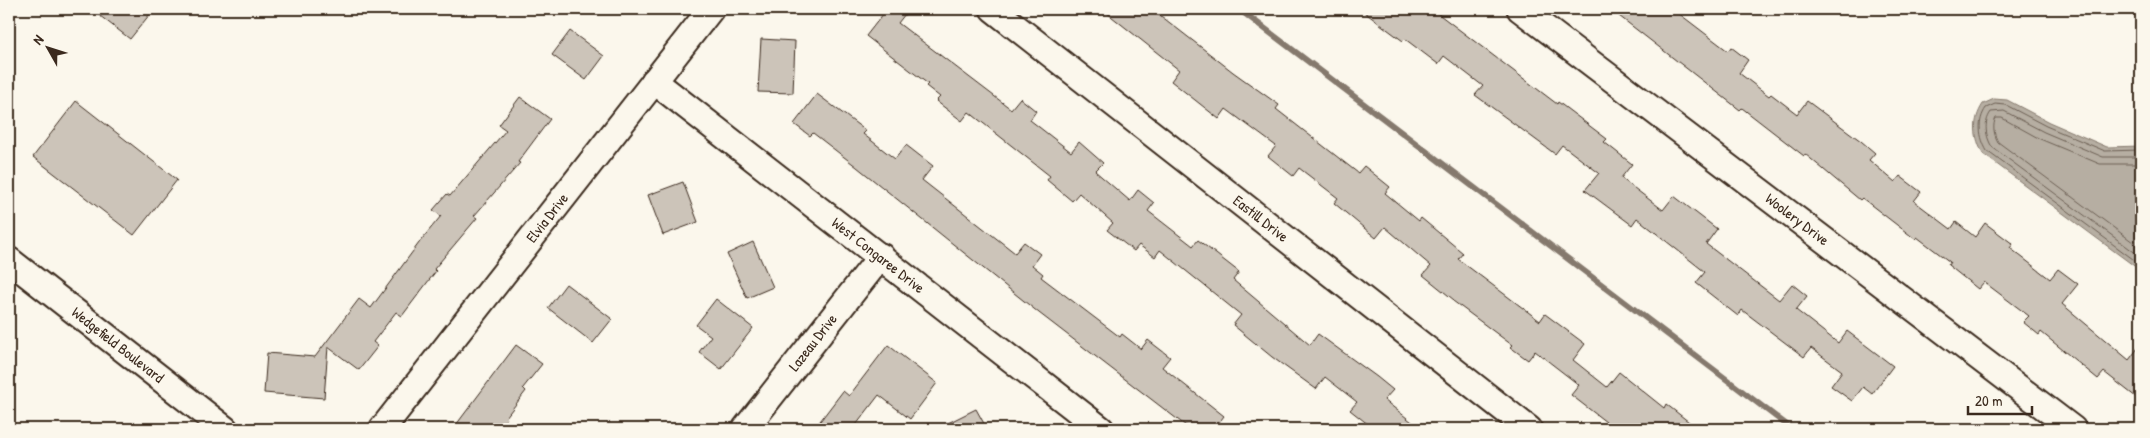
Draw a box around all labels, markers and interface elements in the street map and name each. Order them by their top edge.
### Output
north arrow [22,22,72,72]
text: N [28,30,48,48]
street label: Woolery Drive [1761,188,1834,250]
street label: Elvia Drive [521,189,573,247]
street label: Eastill Drive [1229,190,1293,247]
street label: West Congaree Drive [827,212,929,298]
street label: Wedgefield Boulevard [67,302,169,388]
street label: Lazeau Drive [783,309,842,375]
scale bar [1968,383,2031,415]
text: 20 m [1975,390,2002,411]

